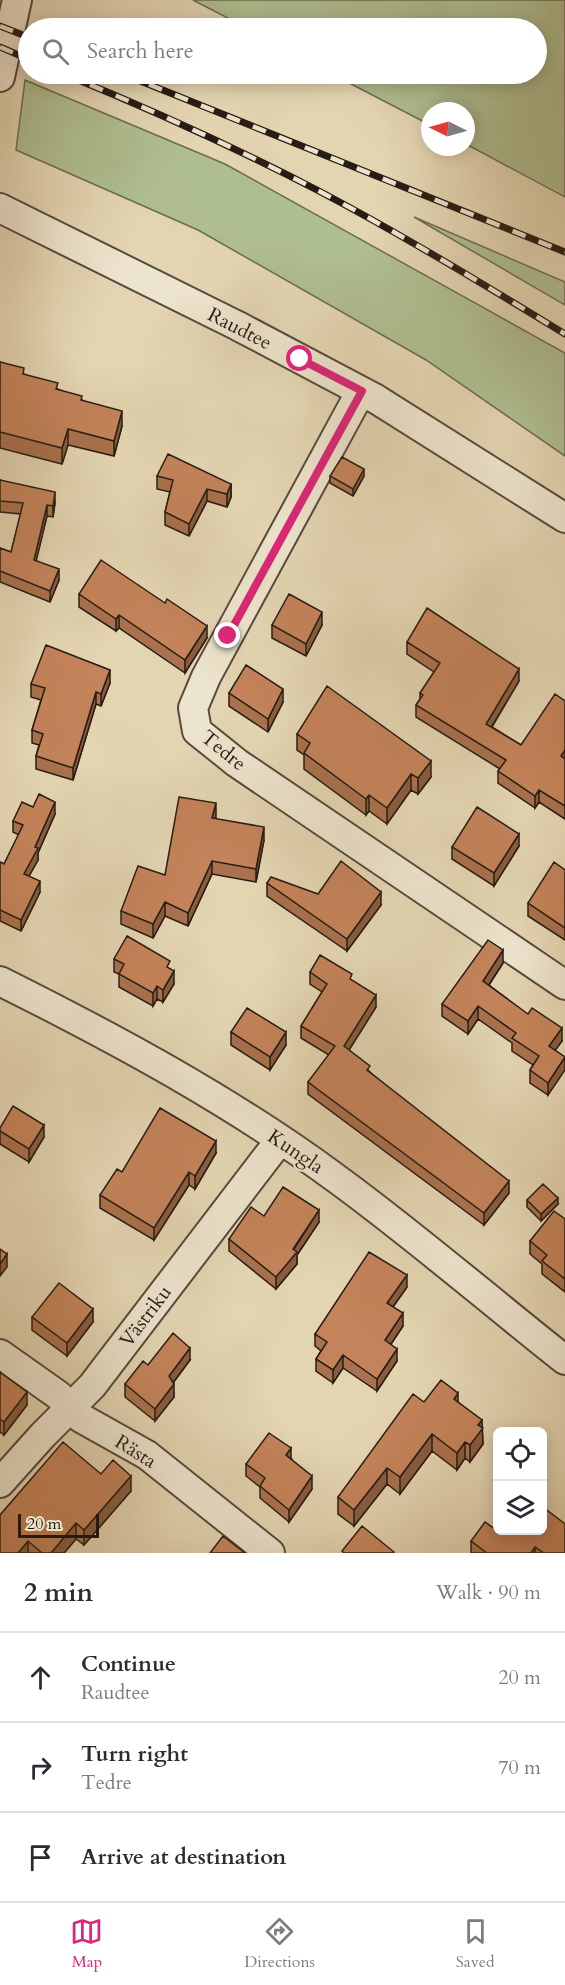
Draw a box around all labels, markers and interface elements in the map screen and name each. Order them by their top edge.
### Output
search box [18,18,547,84]
icon: search [39,35,72,68]
text: Search here [87,36,194,66]
north arrow [421,102,475,156]
street label: Raudtee [203,301,276,356]
route start [286,345,312,371]
route end [214,622,240,648]
street label: Tedre [195,724,252,777]
street label: Kungla [262,1123,329,1180]
street label: Västriku [113,1280,178,1353]
map controls [493,1427,547,1535]
button: locate [493,1427,547,1481]
street label: Rästa [110,1428,162,1475]
button: layers [493,1481,547,1535]
scale bar [18,1511,99,1538]
text: 20 m [27,1513,61,1535]
text: 2 min [24,1575,93,1610]
text: Walk · 90 m [436,1579,541,1606]
text: Continue [81,1649,176,1679]
icon: ahead [24,1661,57,1694]
text: 20 m [498,1664,541,1691]
text: Raudtee [81,1679,150,1706]
text: Turn right [81,1739,188,1769]
icon: right [24,1751,57,1784]
text: 70 m [498,1754,541,1781]
text: Tedre [81,1769,132,1796]
icon: arrive [24,1841,57,1874]
text: Arrive at destination [81,1842,286,1872]
tab: Map [70,1915,103,1973]
tab: Directions [244,1915,315,1973]
tab: Saved [456,1915,495,1973]

